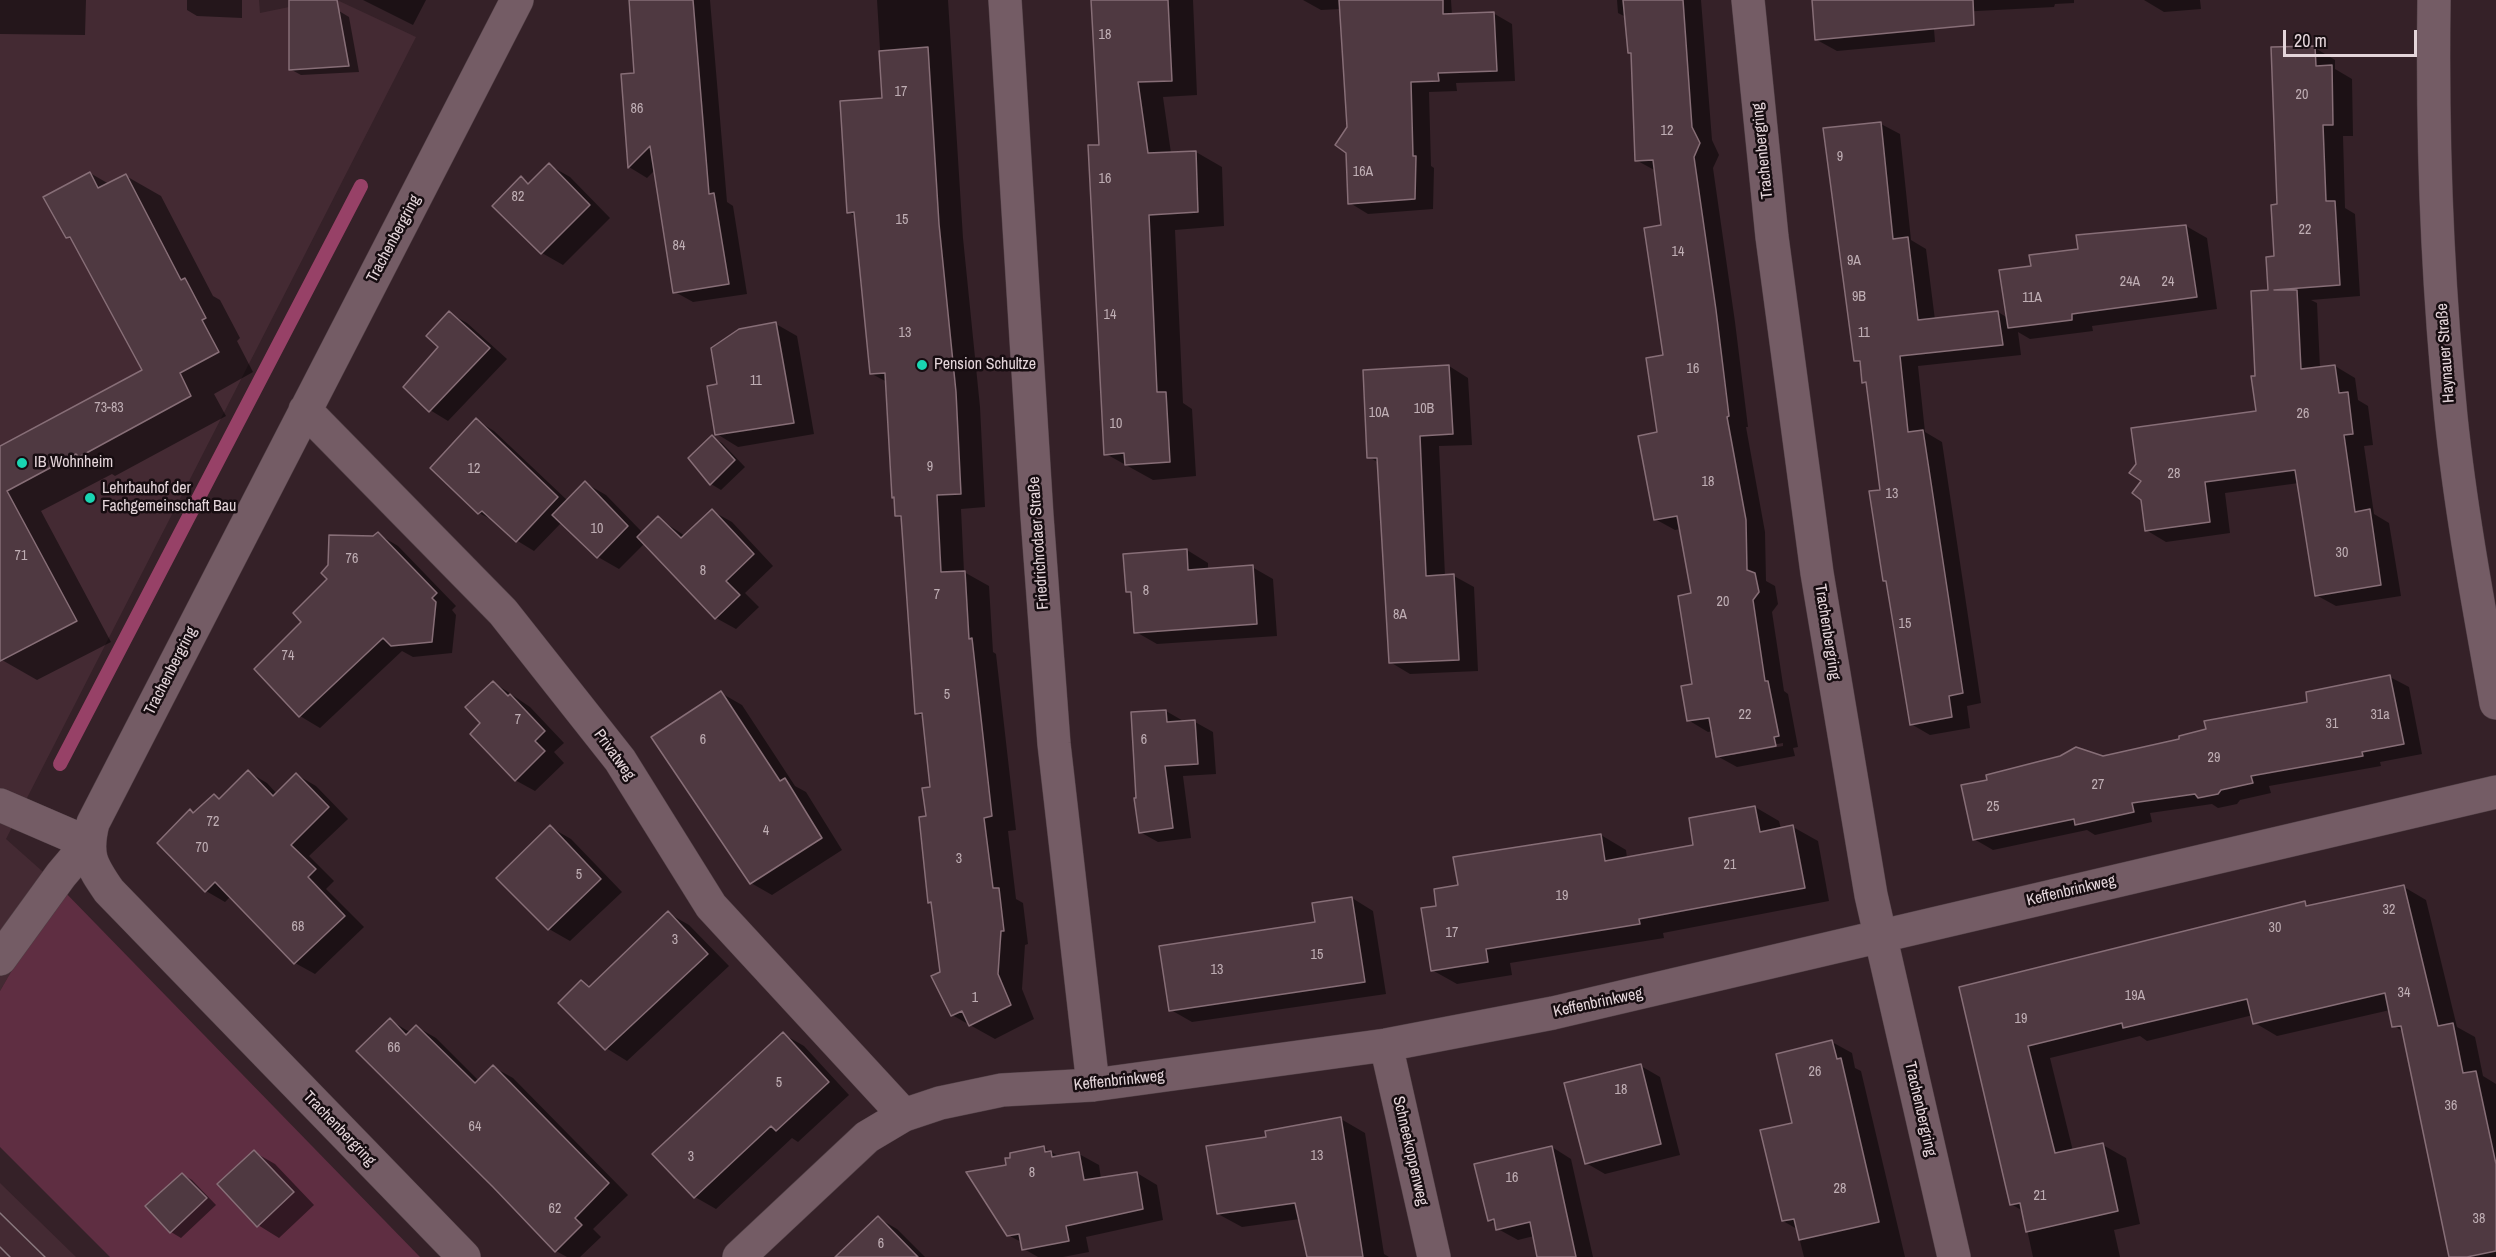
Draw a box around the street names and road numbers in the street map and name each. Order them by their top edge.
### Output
street label: Trachenbergring [1748,102,1778,200]
street label: Trachenbergring [363,192,425,286]
street label: Haynauer Straße [2433,303,2459,403]
street label: Friedrichrodaer Straße [1025,476,1053,610]
street label: Trachenbergring [1810,583,1844,681]
street label: Trachenbergring [141,624,201,718]
street label: Privatweg [589,726,639,784]
street label: Keffenbrinkweg [2025,871,2117,911]
street label: Keffenbrinkweg [1552,984,1644,1022]
street label: Trachenbergring [1900,1060,1940,1158]
street label: Keffenbrinkweg [1073,1067,1165,1095]
street label: Trachenbergring [299,1088,379,1170]
street label: Schneekoppenweg [1388,1094,1432,1208]

